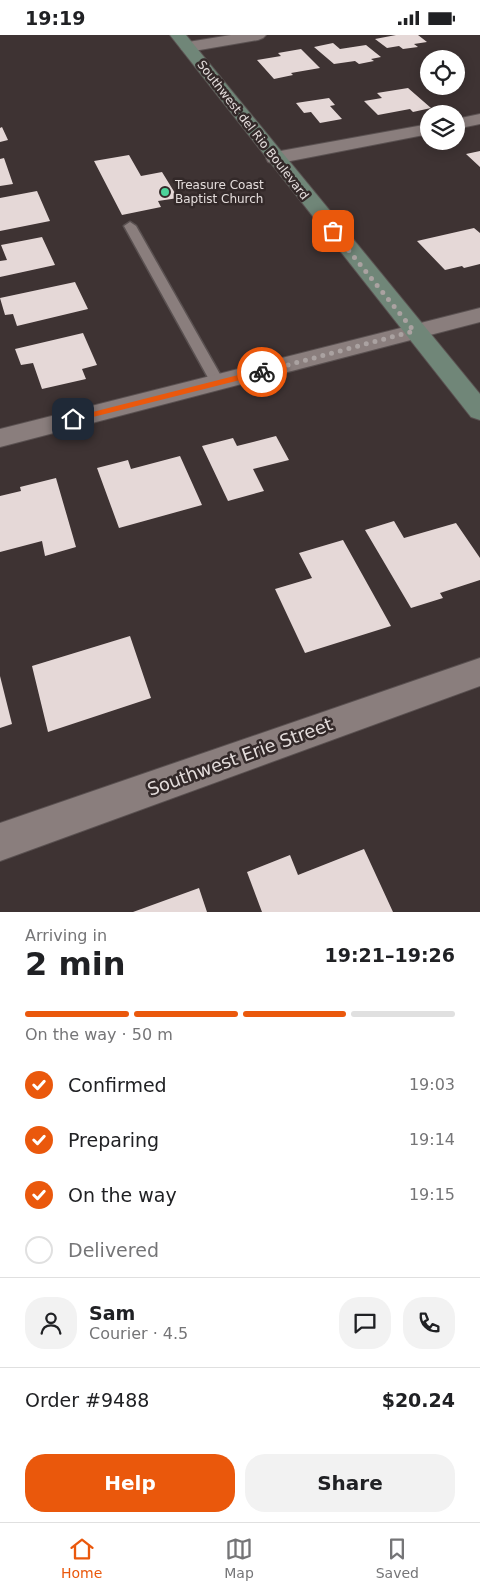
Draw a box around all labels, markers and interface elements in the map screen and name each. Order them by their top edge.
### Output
text: 19:19 [25,7,85,29]
map controls [420,50,465,150]
button: locate [420,50,465,95]
street label: Southwest del Rio Boulevard [194,58,312,202]
button: layers [420,105,465,150]
place label: Treasure Coast Baptist Church [174,178,264,206]
marker: Treasure Coast Baptist Church [159,186,171,198]
pin [312,210,354,252]
icon: bag [319,217,347,245]
courier [237,347,287,397]
icon: bike [248,358,276,386]
pin [52,398,94,440]
icon: home [59,405,87,433]
street label: Southwest Erie Street [144,713,335,800]
text: Arriving in [25,926,107,945]
text: 19:21–19:26 [325,944,455,966]
text: 2 min [25,945,126,983]
text: On the way · 50 m [25,1025,173,1044]
icon: check [25,1071,53,1099]
text: Confirmed [68,1074,167,1096]
text: 19:03 [409,1075,455,1094]
icon: check [25,1126,53,1154]
text: Preparing [68,1129,159,1151]
text: 19:14 [409,1130,455,1149]
icon: check [25,1181,53,1209]
text: On the way [68,1184,177,1206]
text: 19:15 [409,1185,455,1204]
text: Delivered [68,1239,159,1261]
button: person [25,1297,77,1349]
button: chat [339,1297,391,1349]
button: phone [403,1297,455,1349]
text: Sam [89,1302,135,1324]
text: Courier · 4.5 [89,1324,188,1343]
text: Order #9488 [25,1389,149,1411]
text: $20.24 [382,1389,455,1411]
button: Help [25,1454,235,1512]
button: Share [245,1454,455,1512]
tab: Home [61,1535,102,1581]
tab: Map [224,1535,254,1581]
tab: Saved [376,1535,419,1581]

